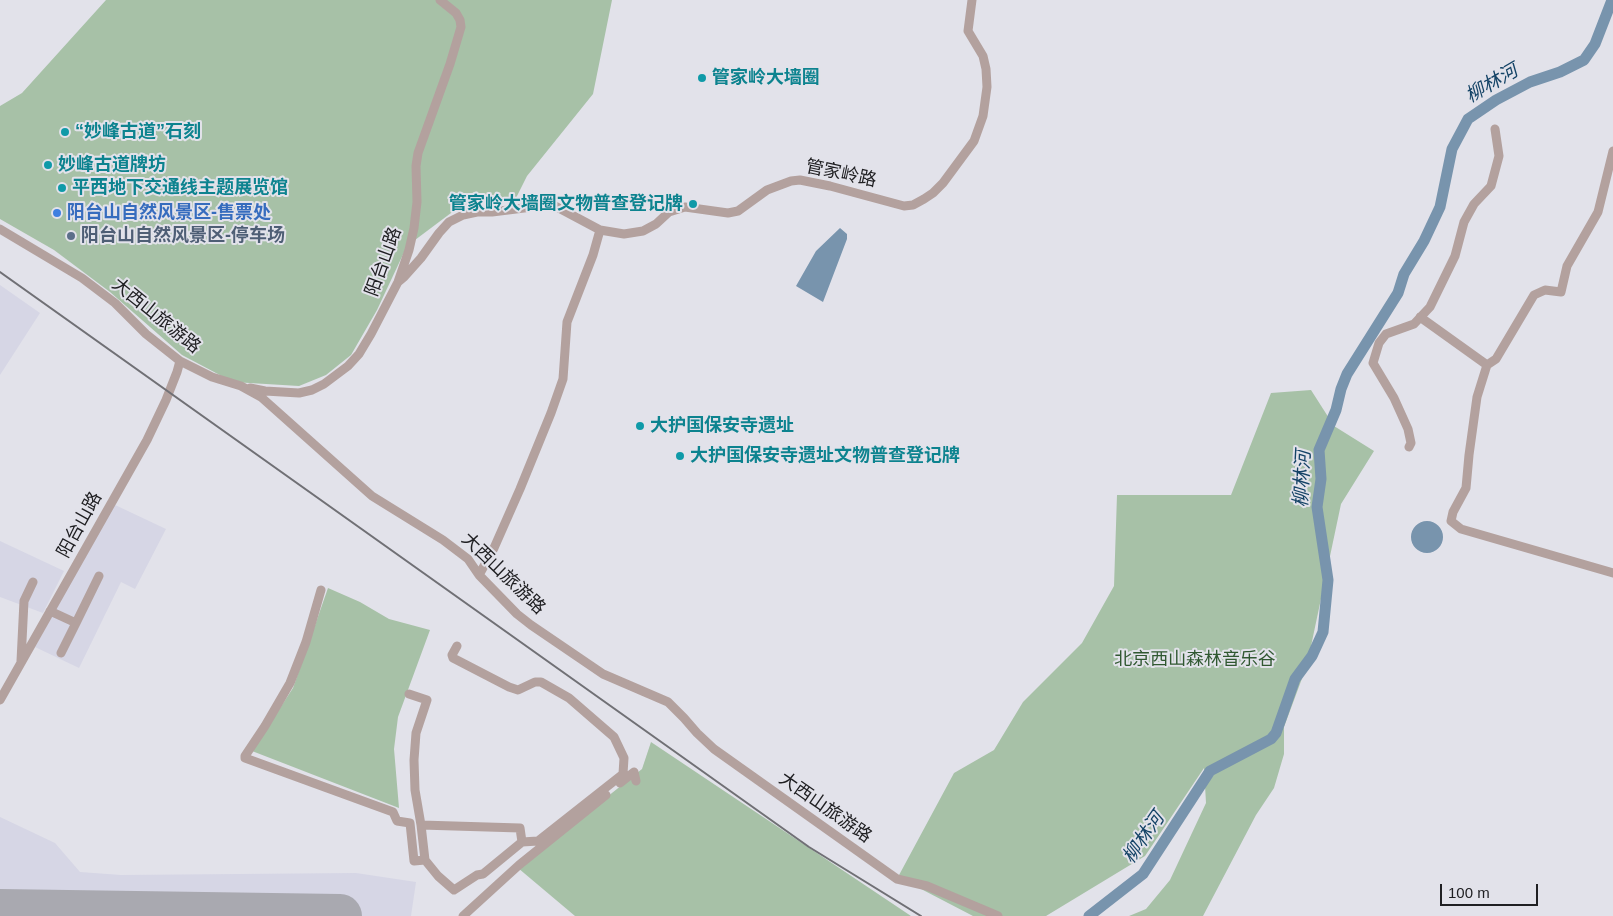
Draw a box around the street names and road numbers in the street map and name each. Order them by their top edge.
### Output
street label: 管家岭路 [804,156,878,192]
street label: 阳台山路 [362,224,406,300]
street label: 大西山旅游路 [107,274,205,358]
street label: 阳台山路 [53,488,107,562]
street label: 大西山旅游路 [457,529,549,619]
street label: 大西山旅游路 [775,768,875,848]

